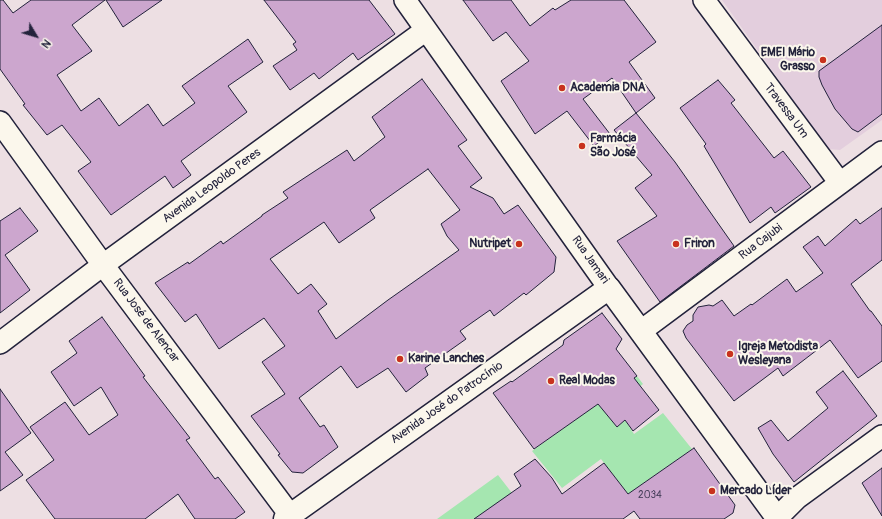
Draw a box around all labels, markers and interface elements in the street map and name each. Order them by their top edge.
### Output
north arrow [16,16,56,56]
text: N [38,37,53,51]
place label: EMEI Mário Grasso [761,46,815,74]
marker: EMEI Mário Grasso [818,55,828,65]
place label: Academia DNA [570,81,646,95]
street label: Travessa Um [761,81,811,141]
marker: Academia DNA [557,83,567,93]
place label: Farmácia São José [590,132,636,160]
marker: Farmácia São José [577,141,587,151]
street label: Avenida Leopoldo Peres [160,146,264,226]
street label: Rua Cajubi [736,221,786,263]
street label: Rua Jamari [568,233,612,287]
place label: Nutripet [469,237,511,251]
place label: Friron [684,237,715,251]
marker: Nutripet [514,239,524,249]
marker: Friron [671,239,681,249]
street label: Rua José de Alencar [110,276,182,366]
place label: Igreja Metodista Wesleyana [738,340,818,368]
marker: Igreja Metodista Wesleyana [725,349,735,359]
place label: Karine Lanches [408,352,484,366]
marker: Karine Lanches [395,354,405,364]
street label: Avenida José do Patrocínio [388,359,506,447]
place label: Real Modas [559,374,615,388]
marker: Real Modas [546,376,556,386]
place label: Mercado Líder [720,484,792,498]
marker: Mercado Líder [707,486,717,496]
house number: 2034 [638,489,662,501]

